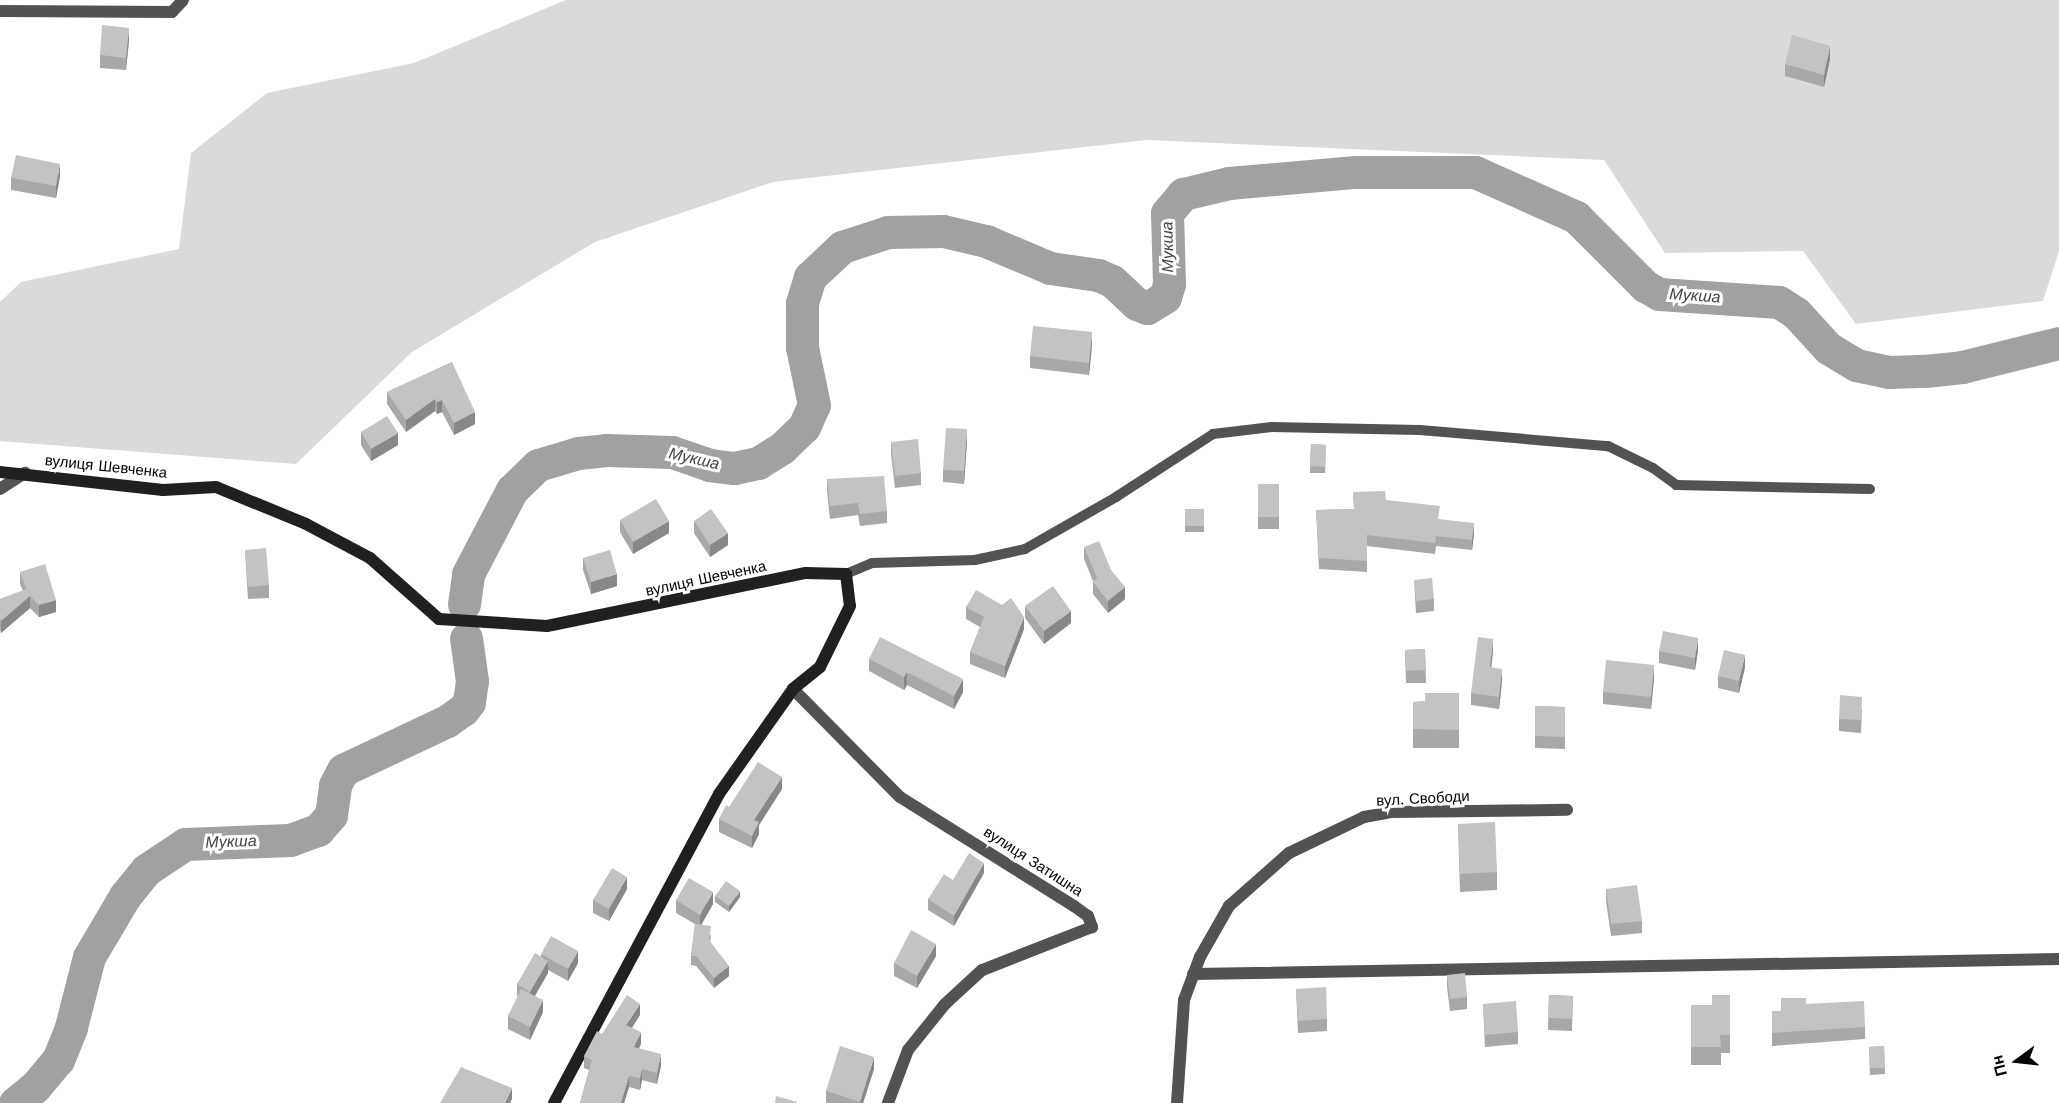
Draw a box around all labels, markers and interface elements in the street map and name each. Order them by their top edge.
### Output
water label: Мукша [1158,221,1178,273]
water label: Мукша [1669,285,1721,307]
water label: Мукша [667,444,721,474]
street label: вулиця Шевченка [44,452,168,482]
street label: вулиця Шевченка [644,557,768,601]
street label: вул. Свободи [1376,788,1470,810]
street label: вулиця Затишна [980,823,1086,901]
water label: Мукша [205,832,257,852]
north arrow [1987,1031,2047,1091]
text: Пн [1987,1053,2011,1078]

